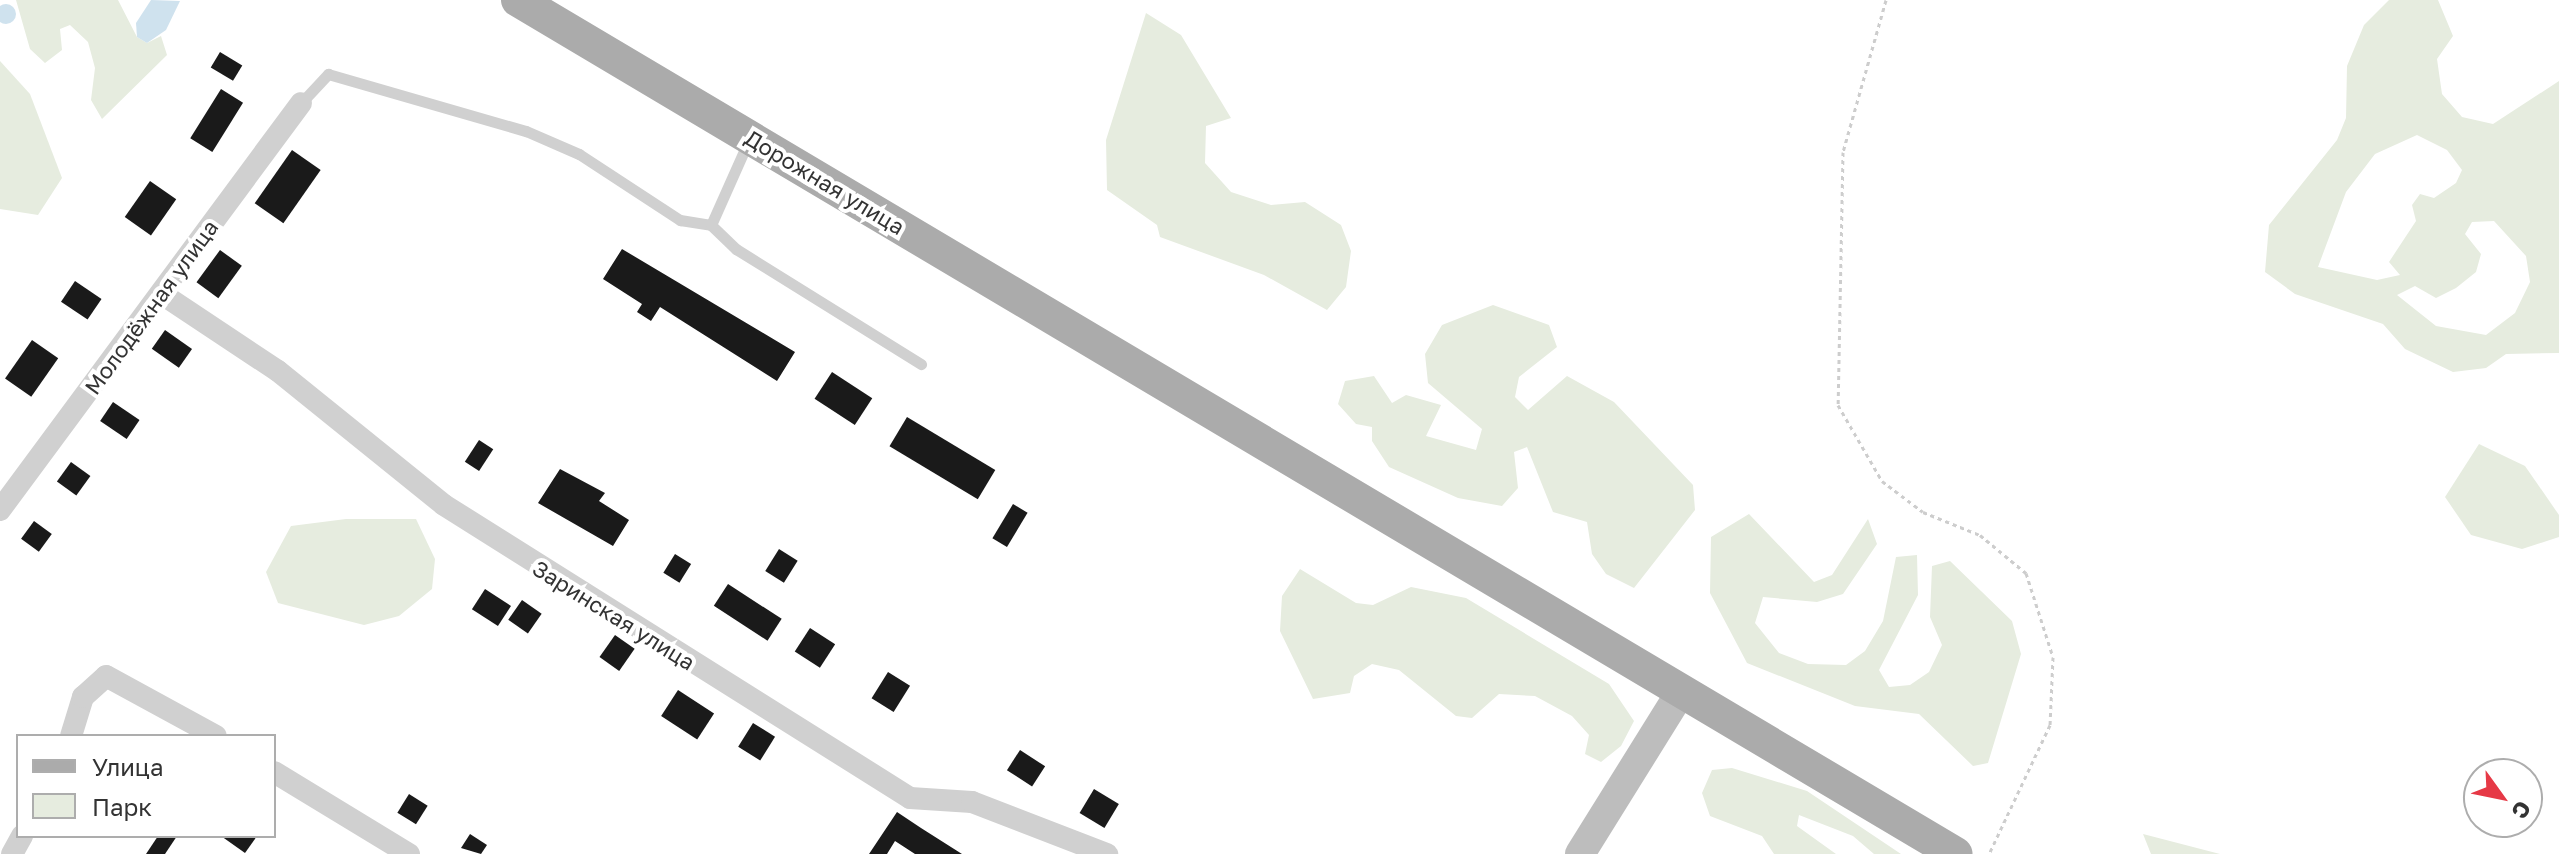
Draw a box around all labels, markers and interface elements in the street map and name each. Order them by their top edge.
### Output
street label: Дорожная улица [741,124,909,240]
street label: Молодёжная улица [79,215,223,399]
street label: Заринская улица [528,554,700,676]
legend [16,734,276,838]
text: Улица [92,752,164,781]
north arrow [2463,758,2543,838]
text: Парк [92,792,152,821]
text: С [2506,796,2537,824]

